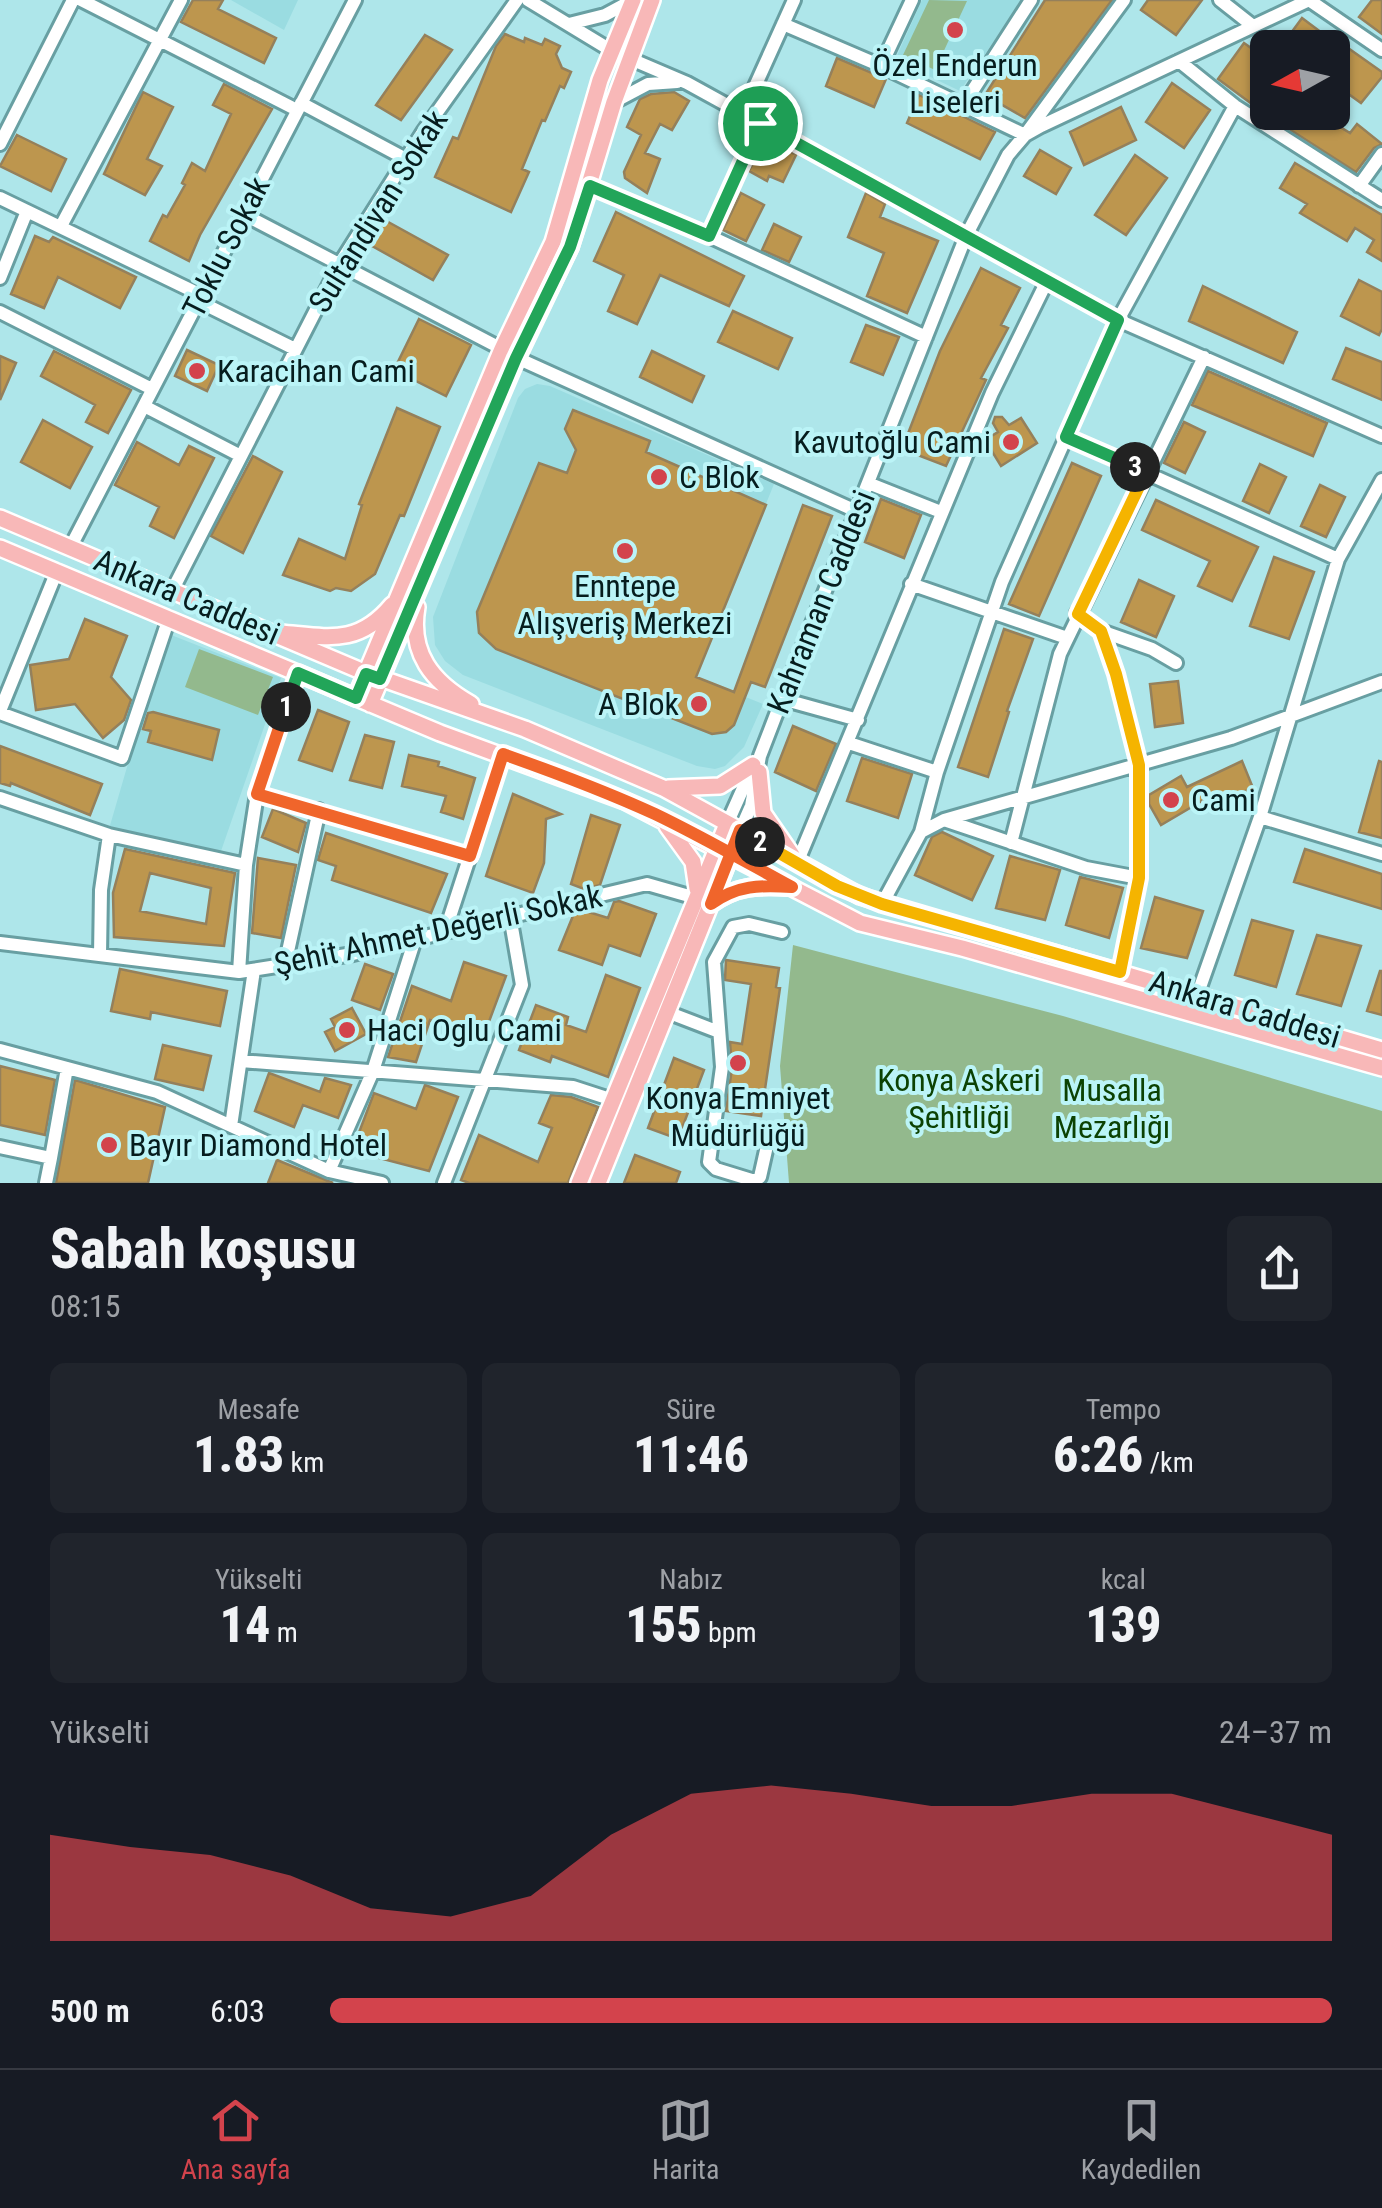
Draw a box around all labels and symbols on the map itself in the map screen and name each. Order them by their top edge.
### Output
marker: Özel Enderun Liseleri [944,19,966,41]
north arrow [1250,30,1350,130]
place label: Özel Enderun Liseleri [872,46,1038,121]
pin [718,81,803,166]
street label: Sultandivan Sokak [301,102,456,319]
street label: Toklu Sokak [174,170,278,324]
place label: Karacihan Cami [217,352,415,390]
marker: Karacihan Cami [186,360,208,382]
place label: Kavutoğlu Cami [793,423,991,461]
marker: Kavutoğlu Cami [1000,431,1022,453]
pin: 3 [1110,442,1160,492]
place label: C Blok [679,458,760,496]
marker: C Blok [648,466,670,488]
street label: Kahraman Caddesi [759,485,883,719]
marker: Enntepe Alışveriş Merkezi [614,540,636,562]
street label: Ankara Caddesi [89,541,285,653]
place label: Enntepe Alışveriş Merkezi [518,567,732,642]
pin: 1 [261,682,311,732]
place label: A Blok [598,685,680,723]
marker: A Blok [688,693,710,715]
place label: Cami [1191,781,1256,819]
marker: Cami [1160,789,1182,811]
pin: 2 [735,817,785,867]
street label: Şehit Ahmet Değerli Sokak [271,877,606,983]
street label: Ankara Caddesi [1145,962,1345,1056]
place label: Haci Oglu Cami [367,1011,562,1049]
marker: Haci Oglu Cami [336,1019,358,1041]
marker: Konya Emniyet Müdürlüğü [727,1052,749,1074]
park label: Konya Askeri Şehitliği [877,1061,1041,1136]
park label: Musalla Mezarlığı [1054,1071,1170,1146]
place label: Konya Emniyet Müdürlüğü [646,1079,830,1154]
place label: Bayır Diamond Hotel [129,1126,387,1164]
marker: Bayır Diamond Hotel [98,1134,120,1156]

